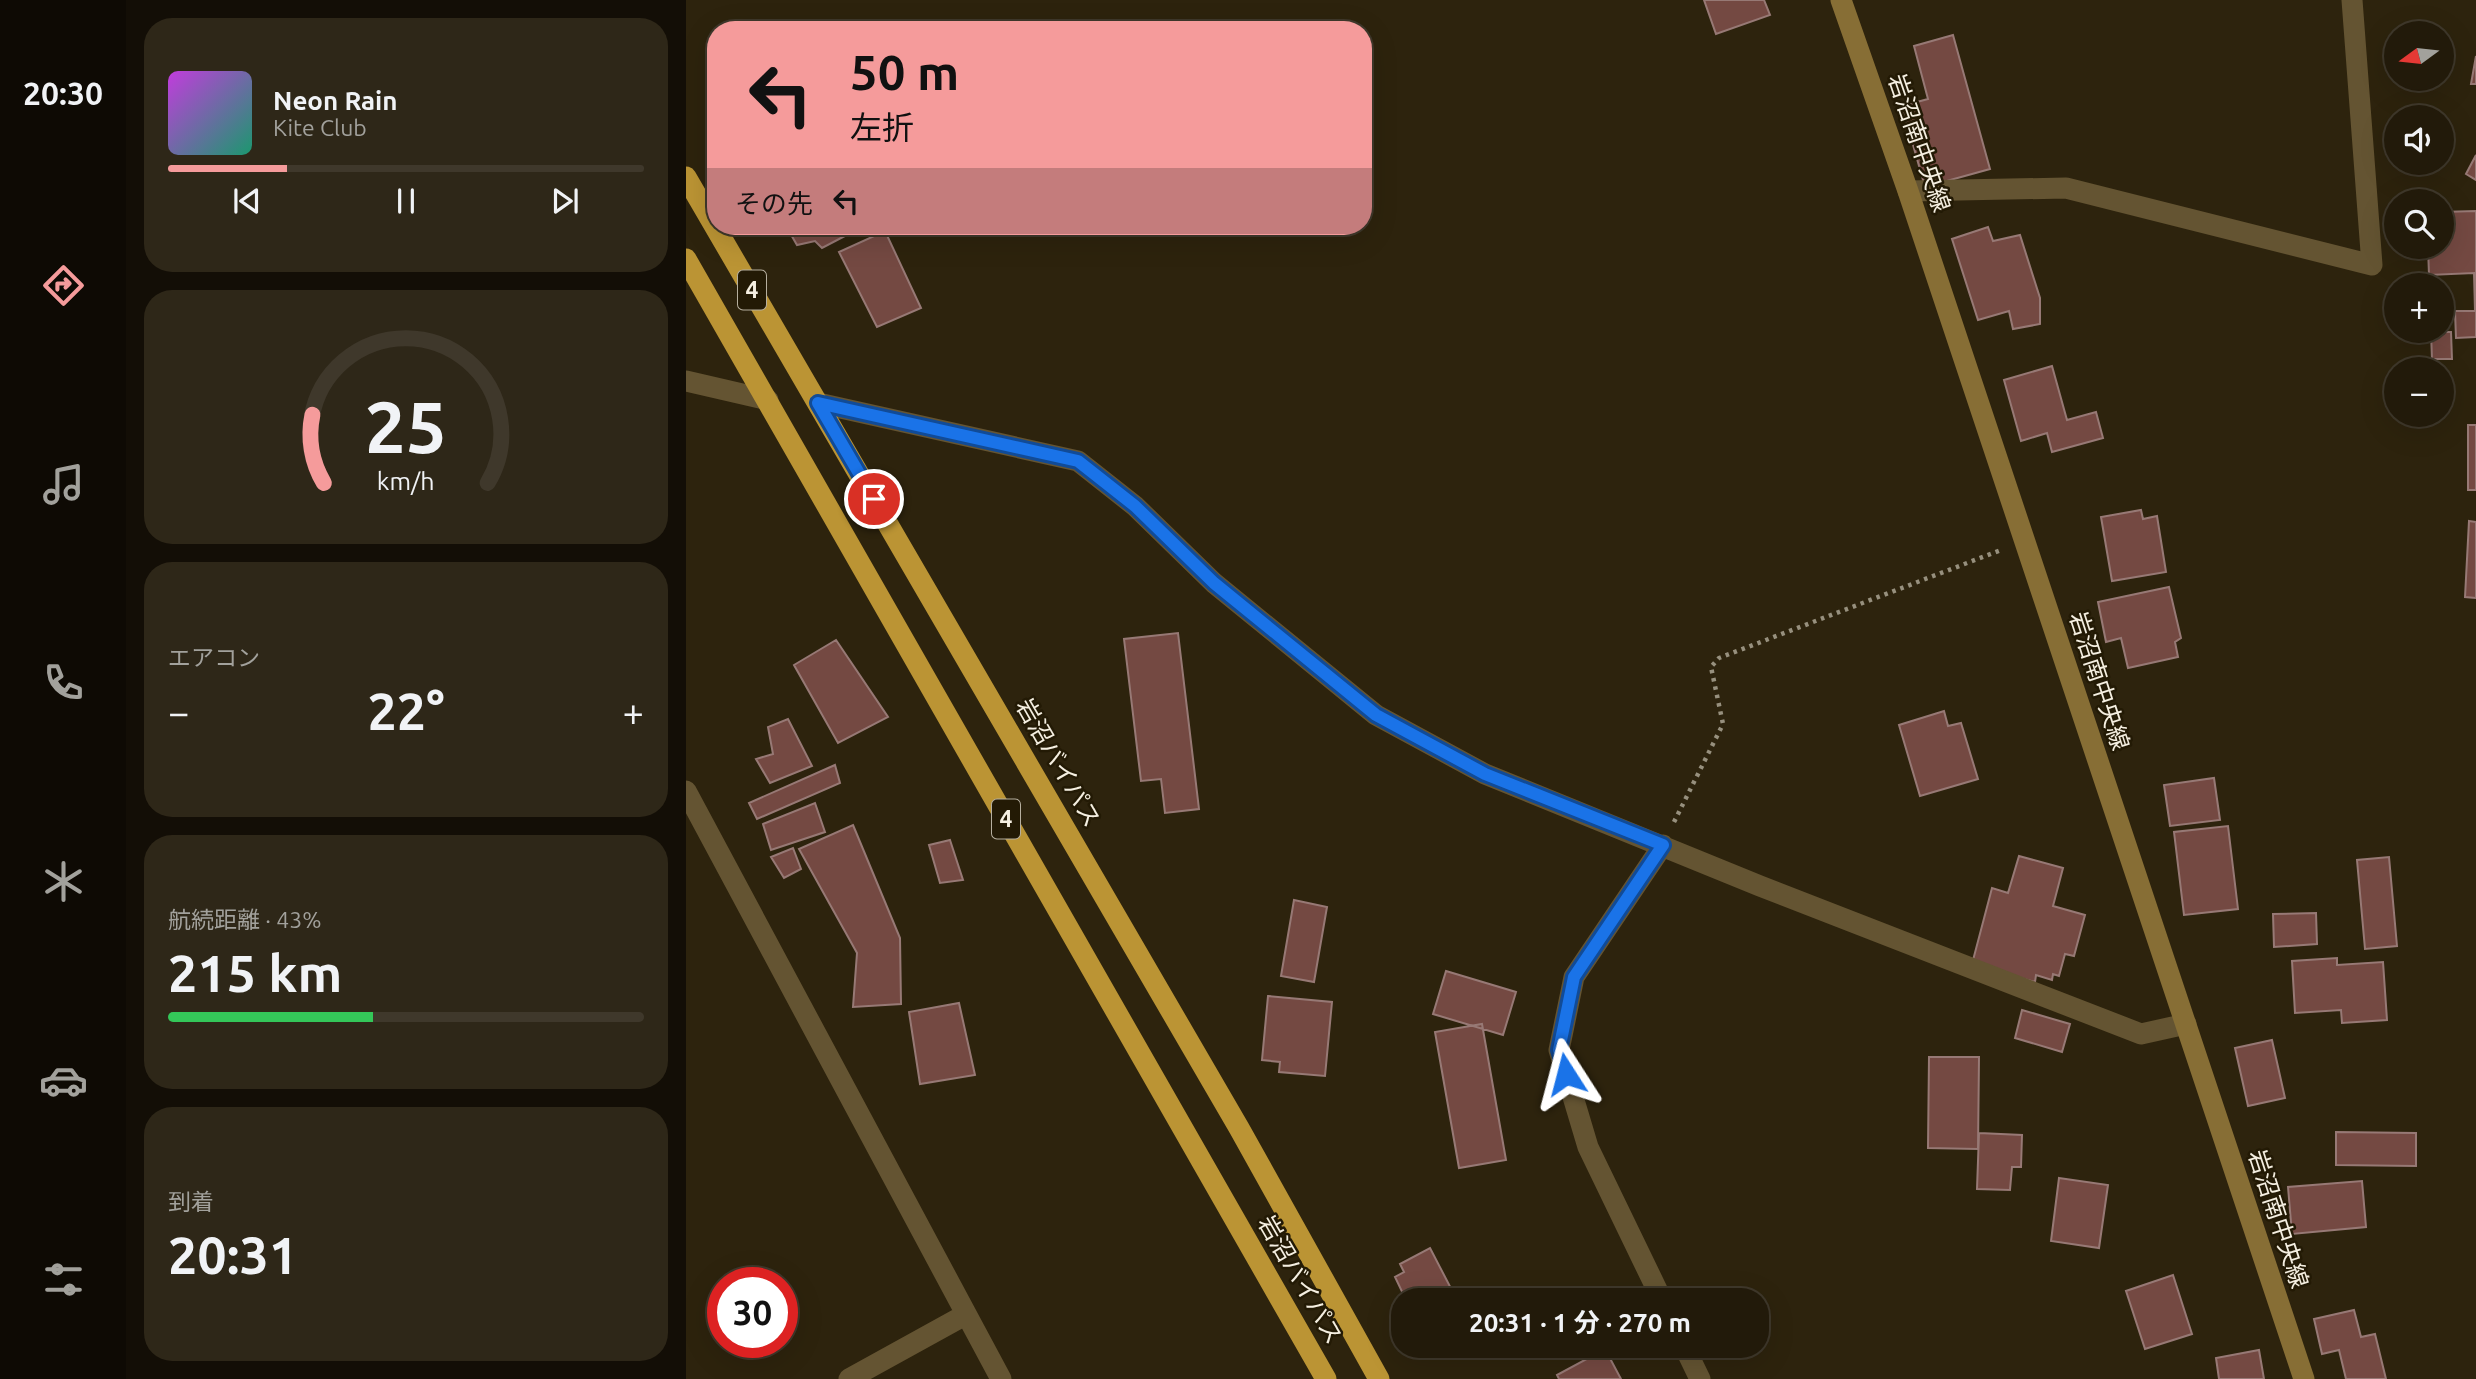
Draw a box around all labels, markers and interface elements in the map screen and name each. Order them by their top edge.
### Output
north arrow [2384,21,2454,91]
map controls [2384,21,2454,427]
text: 50 m [850,44,959,99]
icon: left [735,49,826,140]
street label: 岩沼南中央線 [1883,70,1956,215]
text: 20:30 [23,75,103,111]
text: Neon Rain [273,86,398,115]
button: sound [2384,105,2454,175]
text: 左折 [850,109,914,145]
text: Kite Club [273,115,367,140]
icon: previous [228,182,266,220]
icon: pause [387,182,425,220]
icon: next [546,182,584,220]
icon: left [827,182,865,220]
text: その先 [735,189,813,218]
button: search [2384,189,2454,259]
icon: directions [39,261,88,310]
road number: 4 [738,270,766,310]
button: + [2384,273,2454,343]
button: − [2384,357,2454,427]
text: 25 [365,386,447,468]
icon: music [39,460,88,509]
text: km/h [377,467,435,495]
pin [844,469,904,529]
icon: arrive [855,480,893,518]
street label: 岩沼南中央線 [2064,608,2135,753]
text: エアコン [168,645,260,670]
icon: phone [39,658,88,707]
text: 22° [367,682,445,740]
text: − [168,691,189,733]
text: + [623,691,644,733]
street label: 岩沼バイパス [1011,694,1106,832]
road number: 4 [992,800,1020,838]
icon: climate [39,857,88,906]
text: 航続距離 · 43% [168,907,321,932]
text: 215 km [168,944,342,1002]
position arrow [1529,1037,1603,1111]
icon: car [39,1056,88,1105]
street label: 岩沼南中央線 [2243,1146,2314,1291]
text: 到着 [168,1189,214,1214]
street label: 岩沼バイパス [1253,1211,1348,1349]
text: 20:31 [168,1226,298,1284]
icon: filters [39,1255,88,1304]
speed limit sign: 30 [707,1267,798,1358]
text: 20:31 · 1 分 · 270 m [1469,1308,1691,1337]

